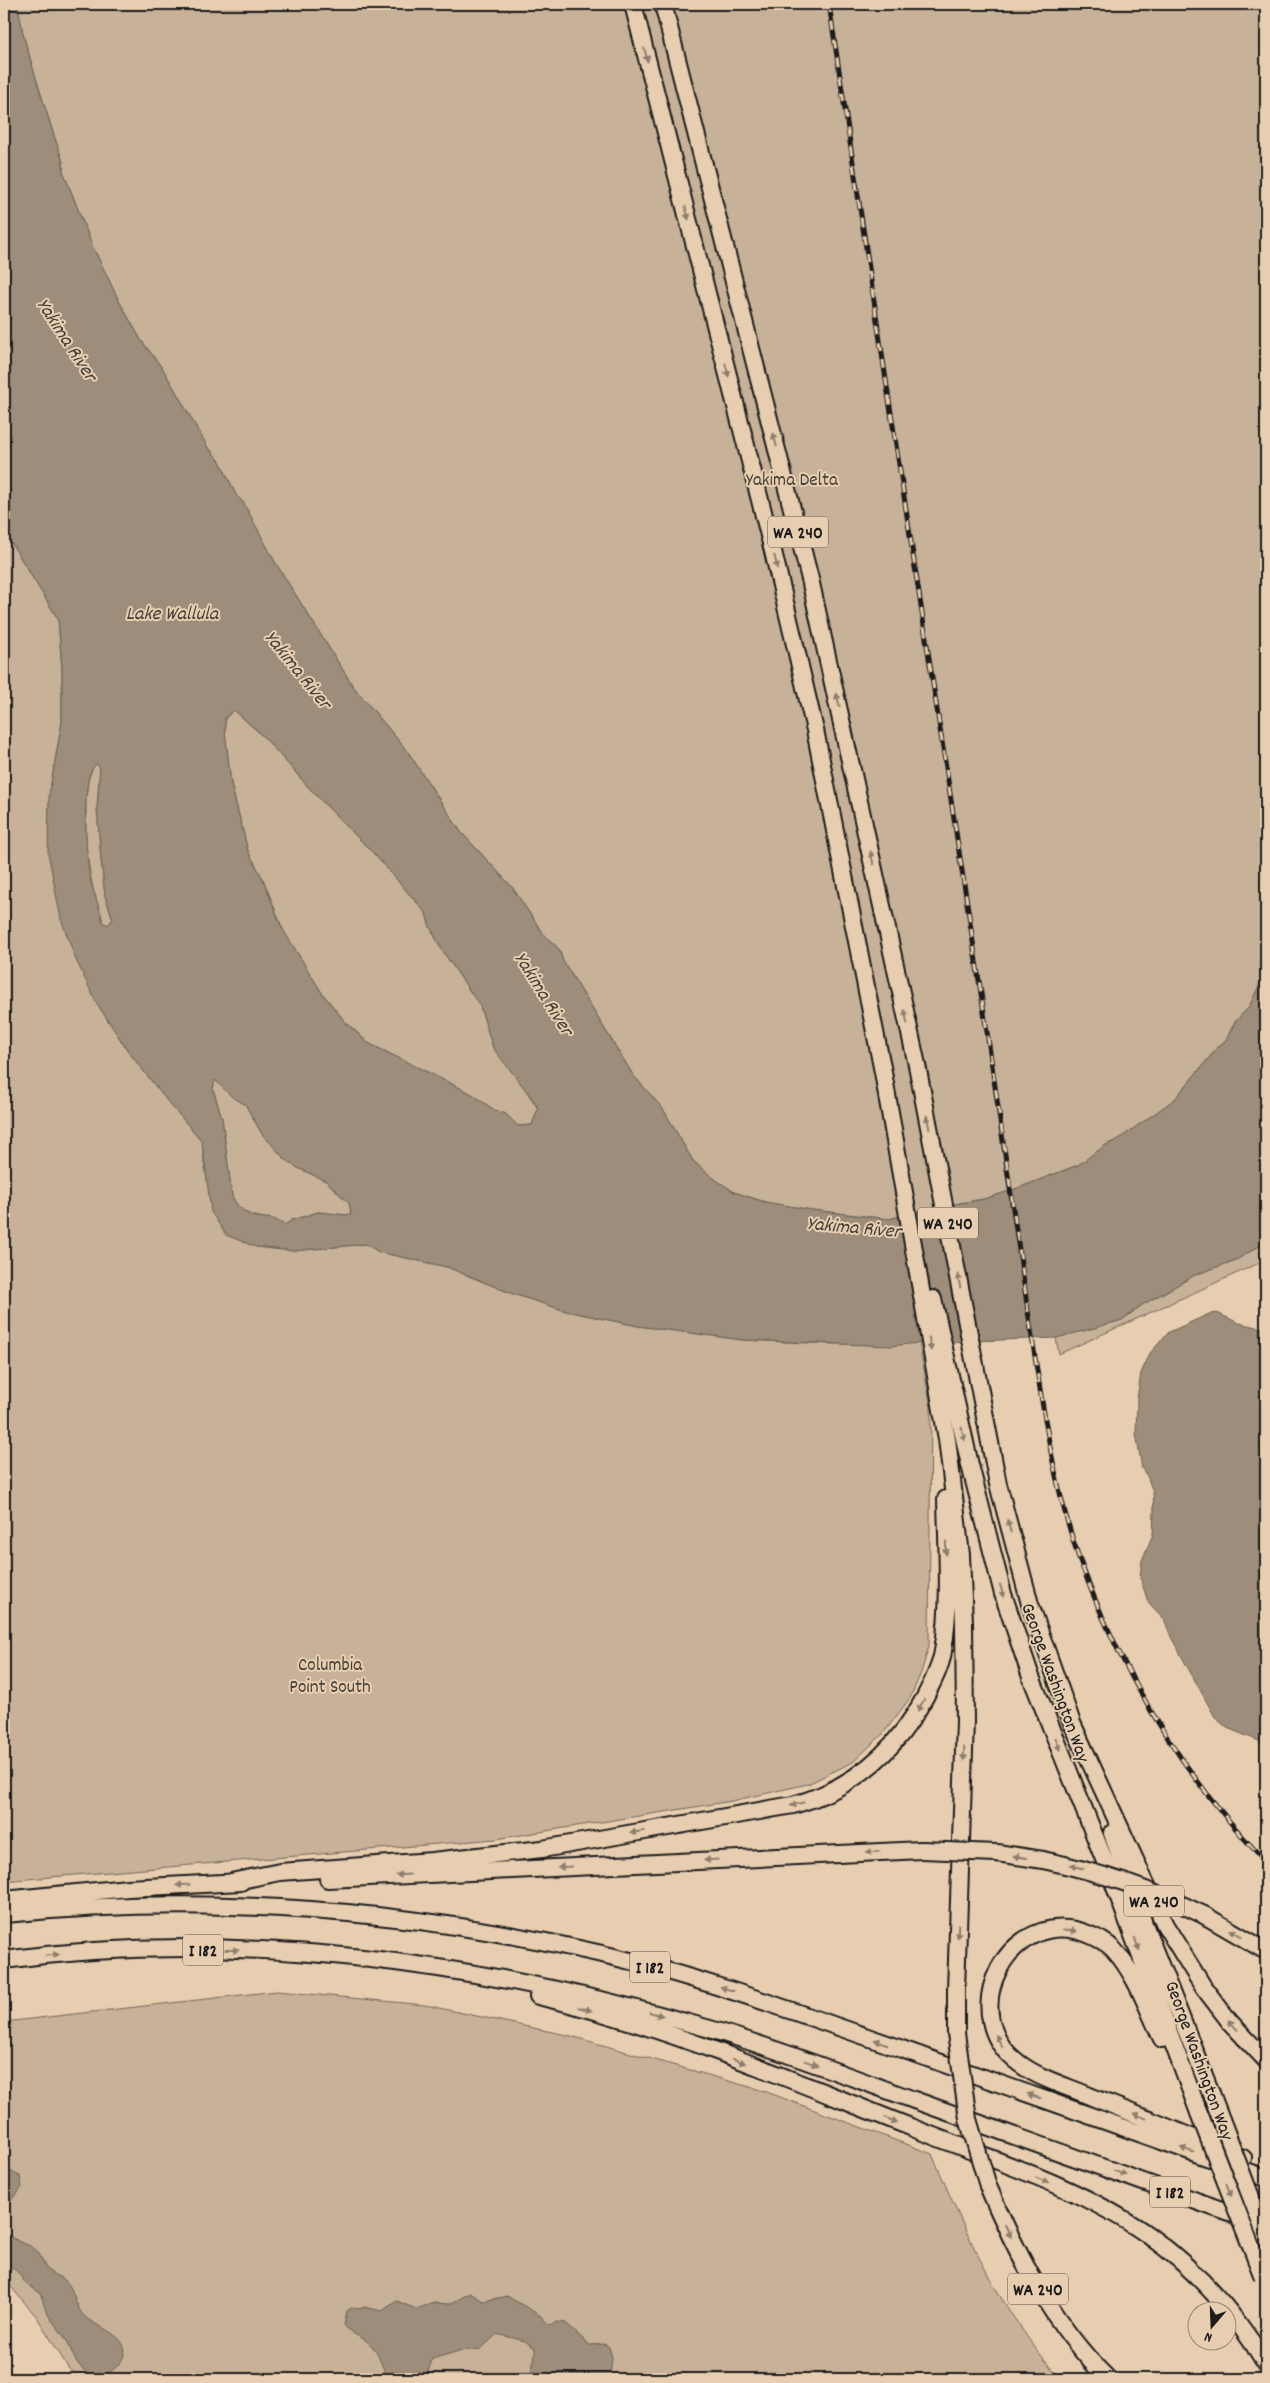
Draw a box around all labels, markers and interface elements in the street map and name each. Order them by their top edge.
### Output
one-way arrow [642,48,650,63]
one-way arrow [683,205,691,220]
water label: Yakima River [28,293,104,390]
one-way arrow [723,363,731,378]
one-way arrow [771,432,779,447]
park label: Yakima Delta [746,468,839,495]
road number: WA 240 [768,516,828,548]
one-way arrow [772,554,780,569]
water label: Lake Wallula [126,601,220,629]
water label: Yakima River [256,625,339,718]
one-way arrow [834,692,842,707]
one-way arrow [868,850,876,866]
water label: Yakima River [506,947,581,1044]
one-way arrow [902,1009,910,1025]
one-way arrow [924,1114,932,1130]
road number: WA 240 [918,1208,978,1238]
water label: Yakima River [806,1211,904,1247]
one-way arrow [955,1273,963,1289]
one-way arrow [927,1336,935,1352]
one-way arrow [959,1426,967,1441]
one-way arrow [1005,1519,1013,1534]
one-way arrow [942,1540,950,1556]
one-way arrow [999,1584,1007,1599]
street label: George Washington Way [1012,1600,1095,1767]
park label: Columbia Point South [289,1653,371,1702]
one-way arrow [916,1699,925,1712]
one-way arrow [1054,1737,1062,1752]
one-way arrow [960,1746,968,1762]
one-way arrow [790,1800,805,1808]
one-way arrow [629,1829,645,1837]
one-way arrow [865,1849,881,1857]
one-way arrow [1012,1852,1028,1860]
one-way arrow [703,1857,719,1865]
one-way arrow [1069,1863,1084,1871]
one-way arrow [557,1864,573,1872]
one-way arrow [395,1872,411,1880]
one-way arrow [174,1882,190,1890]
road number: WA 240 [1124,1885,1184,1916]
one-way arrow [953,1923,961,1939]
one-way arrow [1062,1927,1078,1935]
one-way arrow [1229,1928,1242,1937]
road number: I 182 [183,1934,223,1966]
one-way arrow [1133,1937,1141,1951]
one-way arrow [224,1946,240,1954]
one-way arrow [45,1951,61,1959]
road number: I 182 [630,1951,670,1982]
street label: George Washington Way [1156,1978,1239,2145]
one-way arrow [720,1984,735,1992]
one-way arrow [578,2005,593,2013]
one-way arrow [648,2010,663,2018]
one-way arrow [1227,2019,1239,2031]
one-way arrow [995,2034,1003,2048]
one-way arrow [873,2038,888,2045]
one-way arrow [732,2058,747,2065]
one-way arrow [803,2060,818,2067]
one-way arrow [1026,2092,1041,2100]
one-way arrow [1132,2112,1147,2120]
one-way arrow [884,2116,899,2124]
one-way arrow [1180,2146,1195,2153]
one-way arrow [1112,2170,1127,2177]
one-way arrow [1035,2176,1050,2184]
road number: I 182 [1150,2176,1190,2208]
one-way arrow [1226,2183,1234,2198]
one-way arrow [1004,2224,1012,2238]
road number: WA 240 [1008,2274,1068,2304]
north arrow [1188,2300,1238,2350]
text: N [1202,2326,1215,2347]

